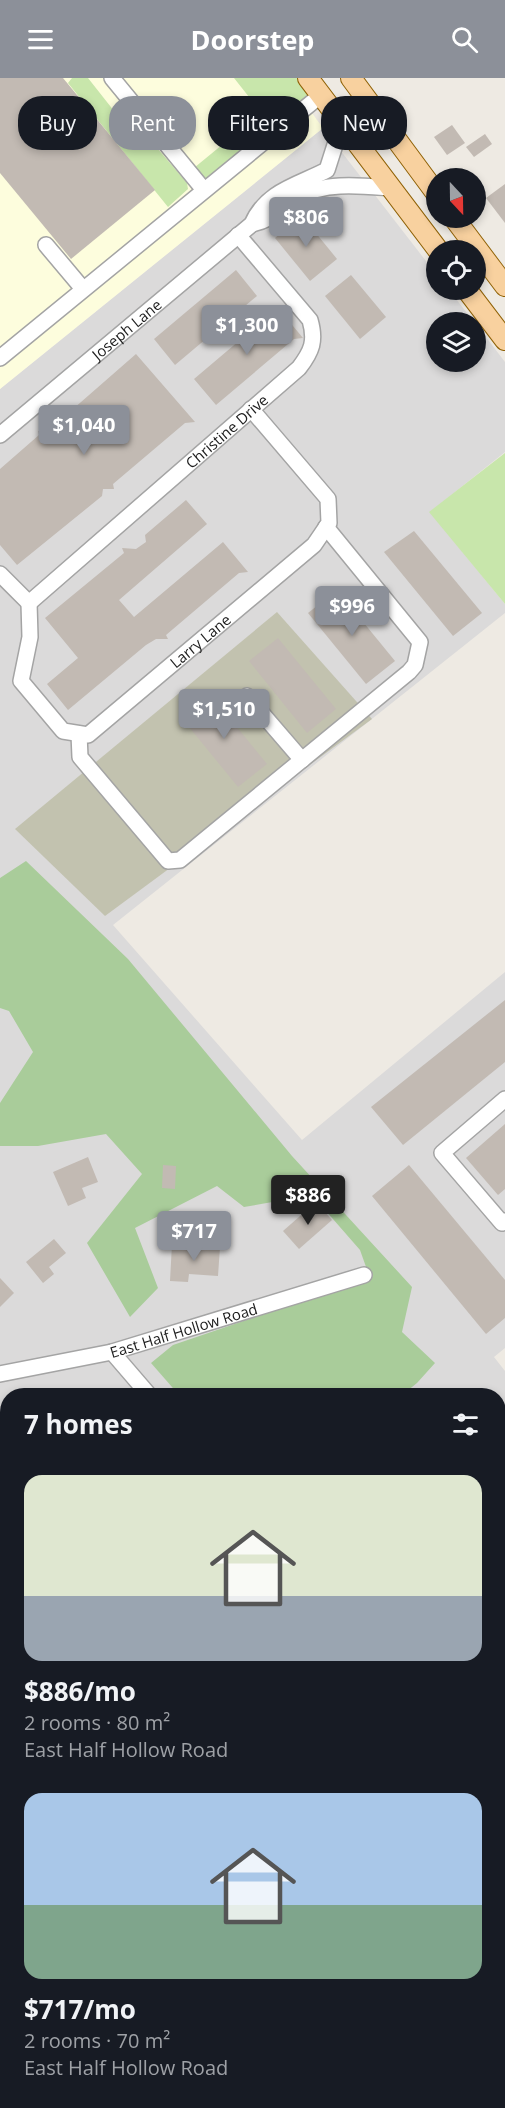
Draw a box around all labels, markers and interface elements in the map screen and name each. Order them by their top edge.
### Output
text: Doorstep [191,21,314,58]
icon: menu [24,23,57,56]
icon: search [448,23,481,56]
chip: Buy [18,96,97,150]
chip: Rent [109,96,196,150]
chip: Filters [208,96,309,150]
chip: New [321,96,407,150]
north arrow [426,168,486,228]
map controls [426,168,486,372]
pin: $806 [270,197,342,248]
text: $806 [283,203,329,230]
button: locate [426,240,486,300]
street label: Joseph Lane [86,294,165,365]
pin: $1,300 [198,305,296,356]
text: $1,300 [216,311,278,338]
button: layers [426,312,486,372]
street label: Christine Drive [181,390,272,472]
pin: $1,040 [35,405,133,456]
text: $1,040 [53,411,115,438]
pin: $996 [316,586,388,637]
text: $996 [329,592,375,619]
street label: Larry Lane [165,609,235,672]
pin: $1,510 [175,689,273,740]
text: $1,510 [193,695,255,722]
pin: $886 [272,1175,344,1226]
text: $886 [285,1181,331,1208]
pin: $717 [158,1211,230,1262]
text: $717 [171,1217,217,1244]
street label: East Half Hollow Road [107,1298,260,1362]
text: 7 homes [24,1406,133,1442]
icon: filters [449,1408,482,1441]
icon: home [199,1514,307,1622]
text: $886/mo [24,1673,136,1709]
text: 2 rooms · 80 m² [24,1709,170,1736]
text: East Half Hollow Road [24,1736,228,1763]
icon: home [199,1832,307,1940]
text: $717/mo [24,1991,136,2027]
text: 2 rooms · 70 m² [24,2027,170,2054]
text: East Half Hollow Road [24,2054,228,2081]

